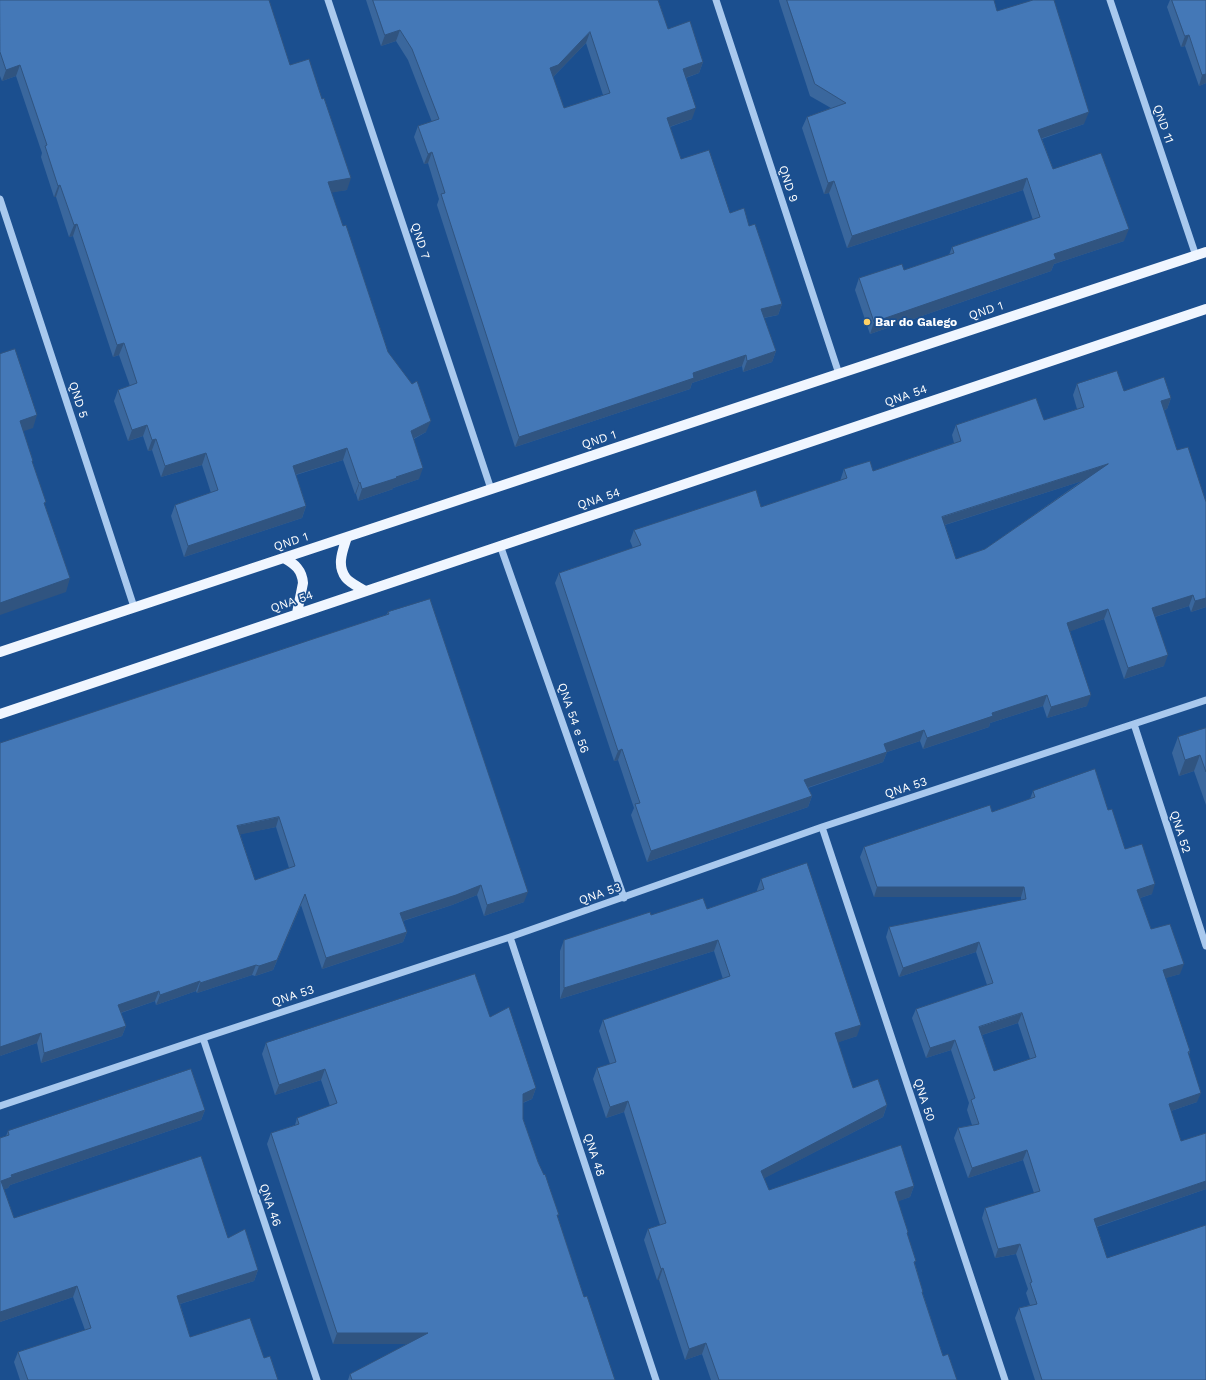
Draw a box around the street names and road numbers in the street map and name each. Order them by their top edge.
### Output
street label: QND 11 [1150,103,1176,145]
street label: QND 9 [775,164,801,204]
street label: QND 7 [407,221,433,261]
street label: QND 1 [967,299,1005,323]
street label: QND 5 [65,380,91,420]
street label: QNA 54 [883,382,929,410]
street label: QND 1 [580,428,618,452]
street label: QNA 54 [576,485,622,513]
street label: QND 1 [272,530,310,554]
street label: QNA 54 [269,588,315,616]
street label: QNA 54 e 56 [554,681,592,755]
street label: QNA 53 [883,774,929,802]
street label: QNA 52 [1166,809,1194,855]
street label: QNA 53 [577,880,623,908]
street label: QNA 53 [270,982,316,1010]
street label: QNA 50 [910,1077,938,1123]
street label: QNA 48 [580,1132,608,1178]
street label: QNA 46 [256,1182,284,1228]

